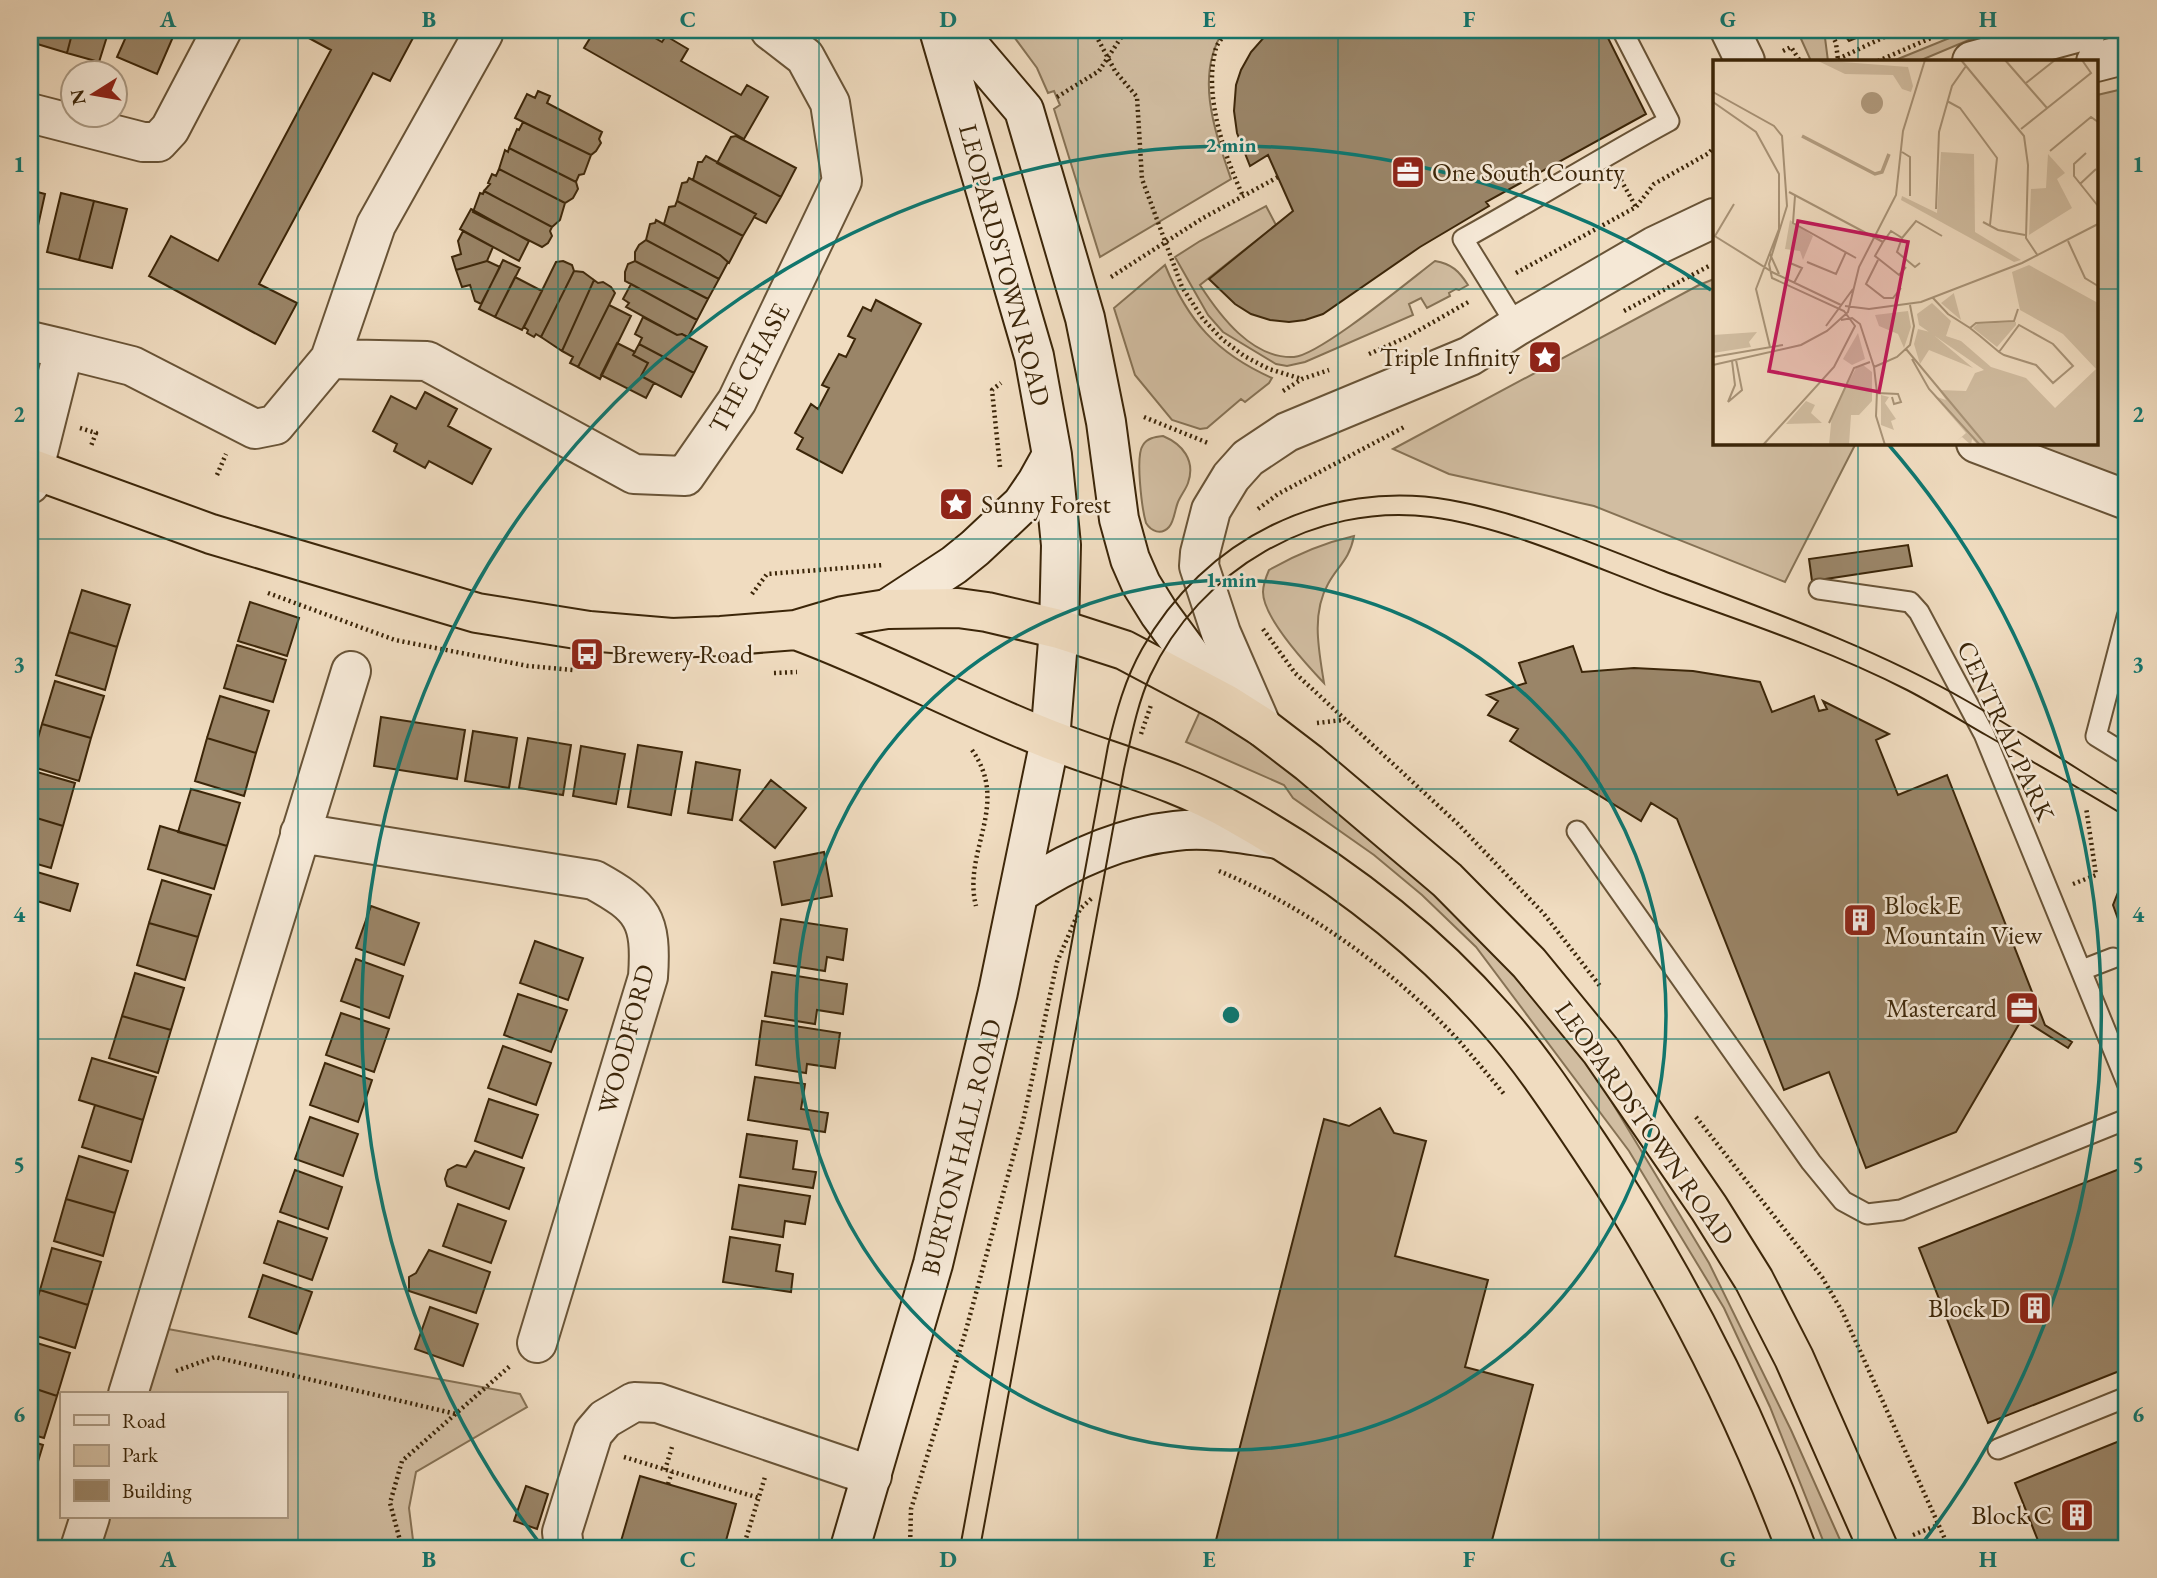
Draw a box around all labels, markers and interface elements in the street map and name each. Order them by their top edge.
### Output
text: A [159,4,177,34]
text: B [422,4,436,34]
text: C [680,4,696,34]
text: D [939,4,957,34]
text: E [1202,4,1216,34]
text: F [1463,4,1476,34]
text: G [1720,4,1736,34]
text: H [1979,4,1997,34]
north arrow [60,60,130,130]
inset map [1713,60,2098,444]
text: N [64,87,92,107]
street label: LEOPARDSTOWN ROAD [951,120,1059,410]
text: 2 min [1205,131,1257,158]
text: 1 [13,149,25,179]
text: 1 [2132,149,2144,179]
office icon: One South County [1389,153,1427,191]
place label: One South County [1432,155,1625,189]
street label: THE CHASE [701,297,798,439]
place icon: Triple Infinity [1526,338,1564,376]
place label: Triple Infinity [1380,340,1521,374]
text: 2 [13,399,25,429]
text: 2 [2132,399,2144,429]
place icon: Sunny Forest [937,485,975,523]
place label: Sunny Forest [981,487,1111,521]
text: 1 min [1205,566,1257,593]
bus stop icon: Brewery Road [568,635,606,673]
street label: CENTRAL PARK [1949,635,2063,827]
place label: Brewery Road [612,637,754,671]
text: 3 [13,649,25,679]
text: 3 [2132,649,2144,679]
place label: Block E Mountain View [1884,888,2043,952]
text: 4 [13,899,26,929]
text: 4 [2132,899,2145,929]
building icon: Block E Mountain View [1841,901,1879,939]
street label: WOODFORD [590,960,662,1118]
office icon: Mastercard [2003,989,2041,1027]
place label: Mastercard [1886,991,1998,1025]
street label: LEOPARDSTOWN ROAD [1548,994,1742,1252]
centre of rings [1219,1003,1243,1027]
street label: BURTON HALL ROAD [913,1015,1009,1279]
text: 5 [13,1149,25,1179]
text: 5 [2132,1149,2144,1179]
building icon: Block D [2016,1289,2054,1327]
place label: Block D [1928,1291,2010,1325]
legend [60,1392,287,1518]
text: 6 [13,1399,25,1429]
text: 6 [2132,1399,2144,1429]
text: Road [122,1407,166,1434]
text: Park [122,1441,159,1468]
text: Building [122,1477,192,1504]
building icon: Block C [2058,1496,2096,1534]
place label: Block C [1971,1498,2052,1532]
text: A [159,1544,177,1574]
text: B [422,1544,436,1574]
text: C [680,1544,696,1574]
text: D [939,1544,957,1574]
text: E [1202,1544,1216,1574]
text: F [1463,1544,1476,1574]
text: G [1720,1544,1736,1574]
text: H [1979,1544,1997,1574]

